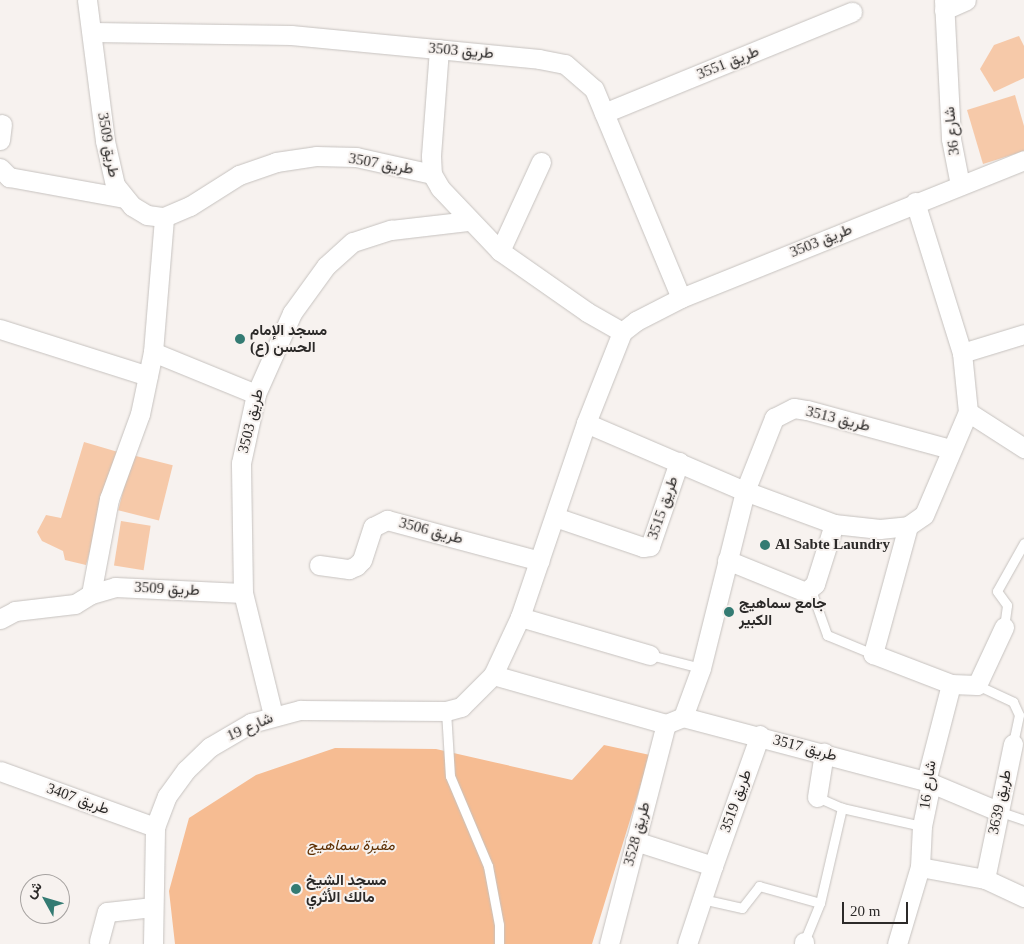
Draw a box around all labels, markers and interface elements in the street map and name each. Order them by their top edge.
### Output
street label: طريق 3503 [428,39,494,63]
street label: طريق 3551 [694,42,762,84]
street label: شارع 36 [940,106,964,156]
street label: طريق 3509 [93,111,123,179]
street label: طريق 3507 [347,149,415,179]
street label: طريق 3503 [787,220,855,262]
place label: مسجد الإمام الحسن (ع) [250,321,327,356]
marker: مسجد الإمام الحسن (ع) [234,333,246,345]
street label: طريق 3503 [234,387,268,455]
street label: طريق 3513 [804,402,872,436]
street label: طريق 3515 [644,474,682,542]
street label: طريق 3506 [397,514,465,548]
place label: Al Sabte Laundry [775,536,890,554]
marker: Al Sabte Laundry [759,539,771,551]
street label: طريق 3509 [134,578,200,600]
place label: جامع سماهيج الكبير [739,594,826,629]
marker: جامع سماهيج الكبير [723,606,735,618]
street label: شارع 19 [224,709,276,745]
street label: طريق 3517 [771,731,839,765]
street label: شارع 16 [916,760,940,810]
street label: طريق 3519 [716,767,756,835]
street label: طريق 3639 [984,768,1016,836]
street label: طريق 3407 [44,779,112,819]
street label: طريق 3528 [620,800,654,868]
park label: مقبرة سماهيج [307,837,395,855]
place label: مسجد الشيخ مالك الأثري [306,871,387,906]
north arrow [20,874,70,924]
text: ش [23,879,45,901]
marker: مسجد الشيخ مالك الأثري [290,883,302,895]
scale bar [844,892,910,924]
text: 20 m [850,903,880,919]

